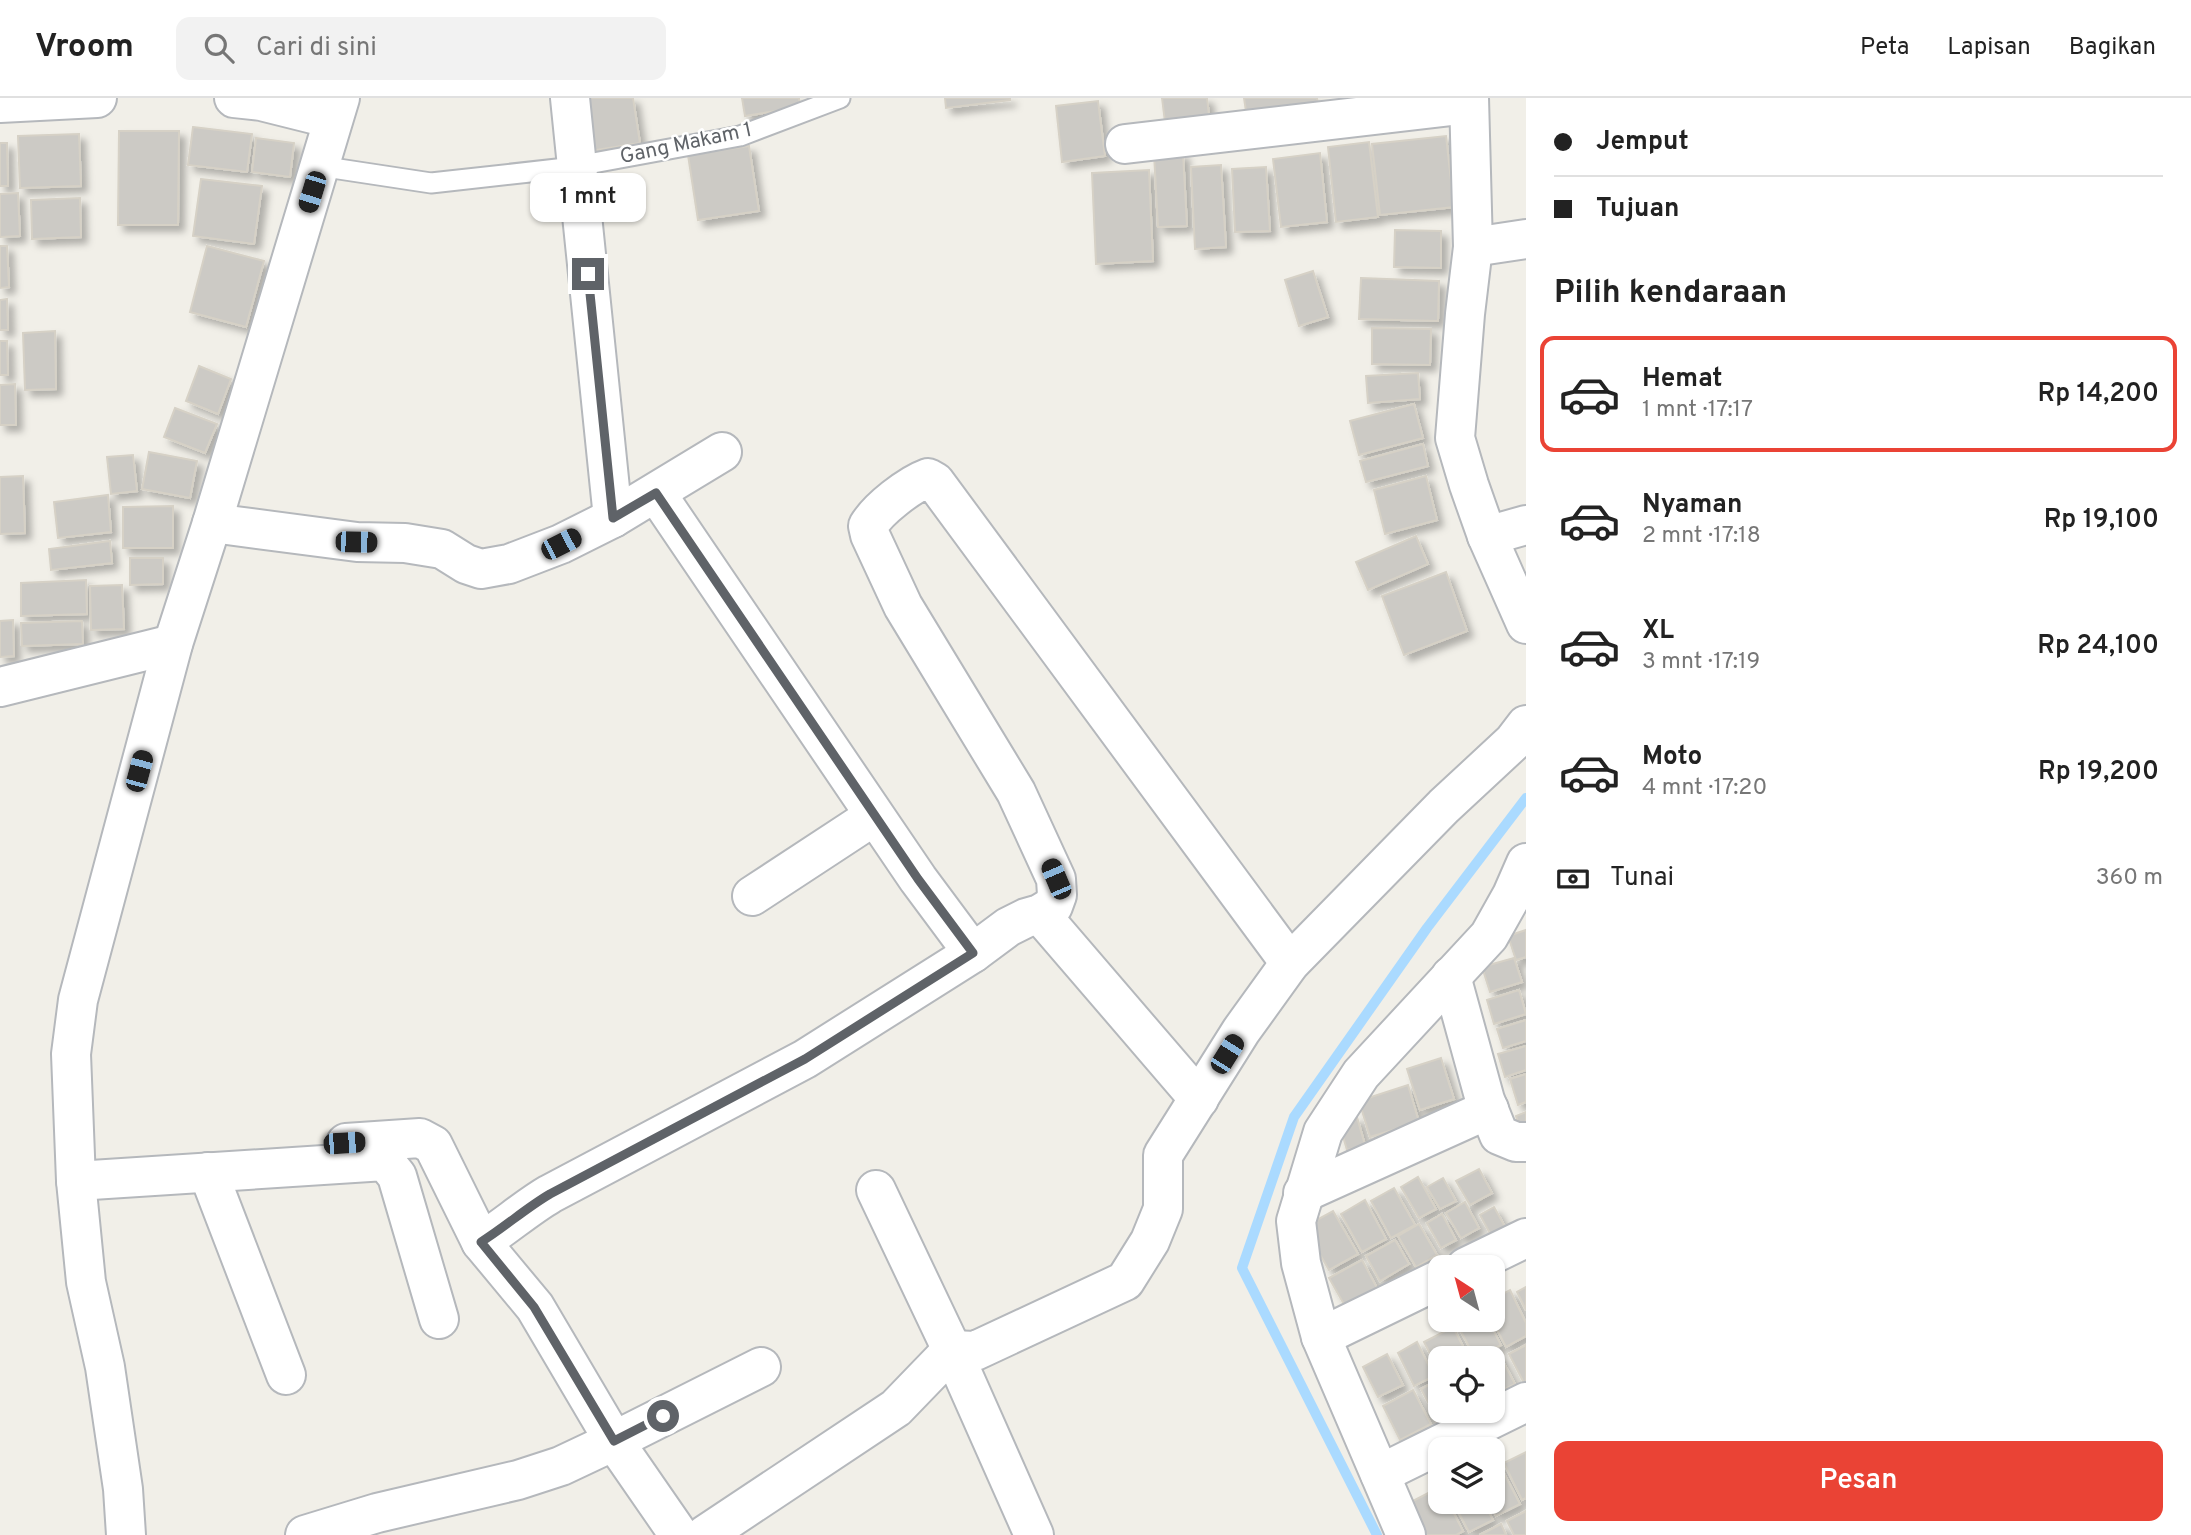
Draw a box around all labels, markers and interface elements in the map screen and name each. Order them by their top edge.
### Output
search box [176,17,666,80]
text: Vroom [35,27,134,69]
icon: search [200,29,238,67]
text: Cari di sini [256,32,377,65]
text: Peta [1860,33,1909,63]
text: Lapisan [1947,33,2031,63]
text: Bagikan [2069,33,2156,63]
street label: Gang Makam 1 [617,117,755,171]
text: Jemput [1596,126,1689,159]
car [296,169,329,215]
callout: 1 mnt [530,172,646,222]
text: 1 mnt [560,183,616,212]
text: Tujuan [1596,193,1680,226]
route end [572,258,604,290]
text: Pilih kendaraan [1554,274,1787,314]
icon: car [1558,363,1621,426]
text: Hemat [1642,363,1722,396]
text: Rp 14,200 [2037,378,2159,411]
text: 1 mnt · 17:17 [1642,396,1753,425]
icon: car [1558,489,1621,552]
text: Nyaman [1642,489,1742,522]
text: Rp 19,100 [2044,504,2159,537]
text: 2 mnt · 17:18 [1642,522,1761,551]
car [538,525,585,563]
car [335,531,378,553]
icon: car [1558,615,1621,678]
text: XL [1642,615,1674,648]
text: Rp 24,100 [2037,630,2159,663]
text: 3 mnt · 17:19 [1642,648,1760,677]
icon: car [1558,741,1621,804]
text: Moto [1642,741,1702,774]
car [124,748,155,794]
text: Rp 19,200 [2038,756,2159,789]
text: 4 mnt · 17:20 [1642,774,1767,803]
car [1039,856,1074,902]
icon: cash [1554,860,1592,898]
text: Tunai [1610,862,1674,895]
text: 360 m [2096,864,2163,893]
car [1207,1031,1248,1077]
car [323,1131,366,1155]
north arrow [1428,1255,1505,1332]
map controls [1428,1255,1505,1514]
button: locate [1428,1346,1505,1423]
route start [647,1400,679,1432]
button: layers [1428,1437,1505,1514]
button: Pesan [1554,1441,2163,1521]

